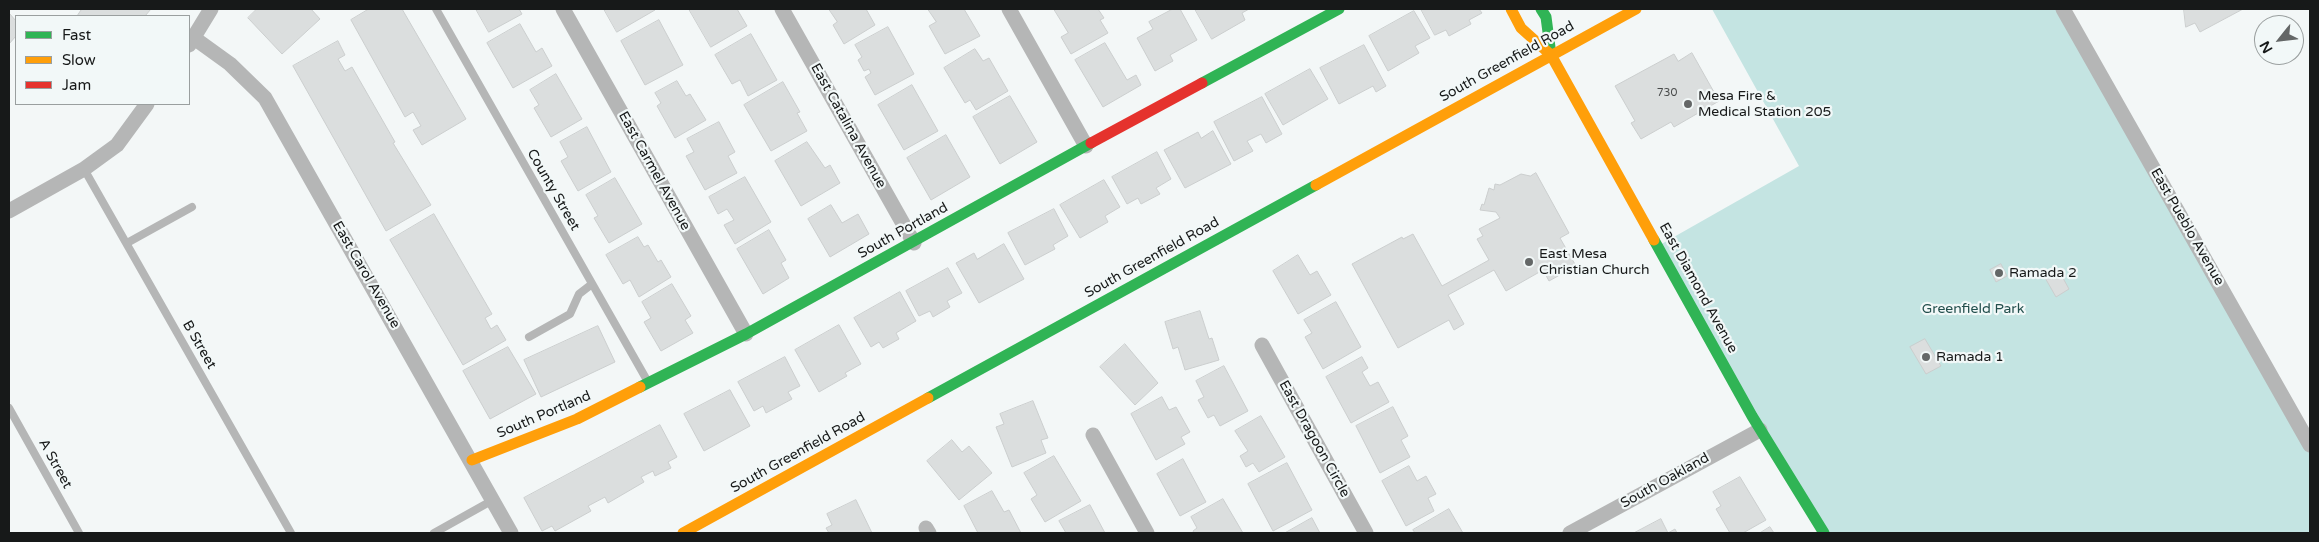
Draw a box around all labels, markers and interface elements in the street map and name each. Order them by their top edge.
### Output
legend [15,15,190,105]
north arrow [2254,15,2304,65]
street label: South Greenfield Road [1437,18,1577,106]
text: Fast [62,26,91,44]
text: N [2256,38,2276,56]
text: Slow [62,51,96,69]
street label: East Catalina Avenue [807,61,889,191]
text: Jam [62,76,91,94]
house number: 730 [1657,86,1677,100]
place label: Mesa Fire & Medical Station 205 [1698,88,1831,120]
marker: Mesa Fire & Medical Station 205 [1682,98,1694,110]
street label: East Carmel Avenue [614,109,694,233]
street label: County Street [523,146,583,234]
street label: East Pueblo Avenue [2147,165,2227,289]
street label: South Portland [855,199,951,263]
street label: South Greenfield Road [1082,214,1222,302]
street label: East Carol Avenue [329,218,403,332]
street label: East Diamond Avenue [1655,220,1741,356]
place label: East Mesa Christian Church [1539,246,1650,278]
marker: East Mesa Christian Church [1523,256,1535,268]
place label: Ramada 2 [2009,265,2077,281]
marker: Ramada 2 [1993,267,2005,279]
park label: Greenfield Park [1922,301,2024,317]
street label: B Street [178,318,220,372]
place label: Ramada 1 [1936,349,2004,365]
marker: Ramada 1 [1920,351,1932,363]
street label: East Dragoon Circle [1275,378,1353,500]
street label: South Portland [495,388,593,442]
street label: South Greenfield Road [728,409,868,497]
street label: A Street [35,436,75,492]
street label: South Oakland [1618,450,1712,512]

